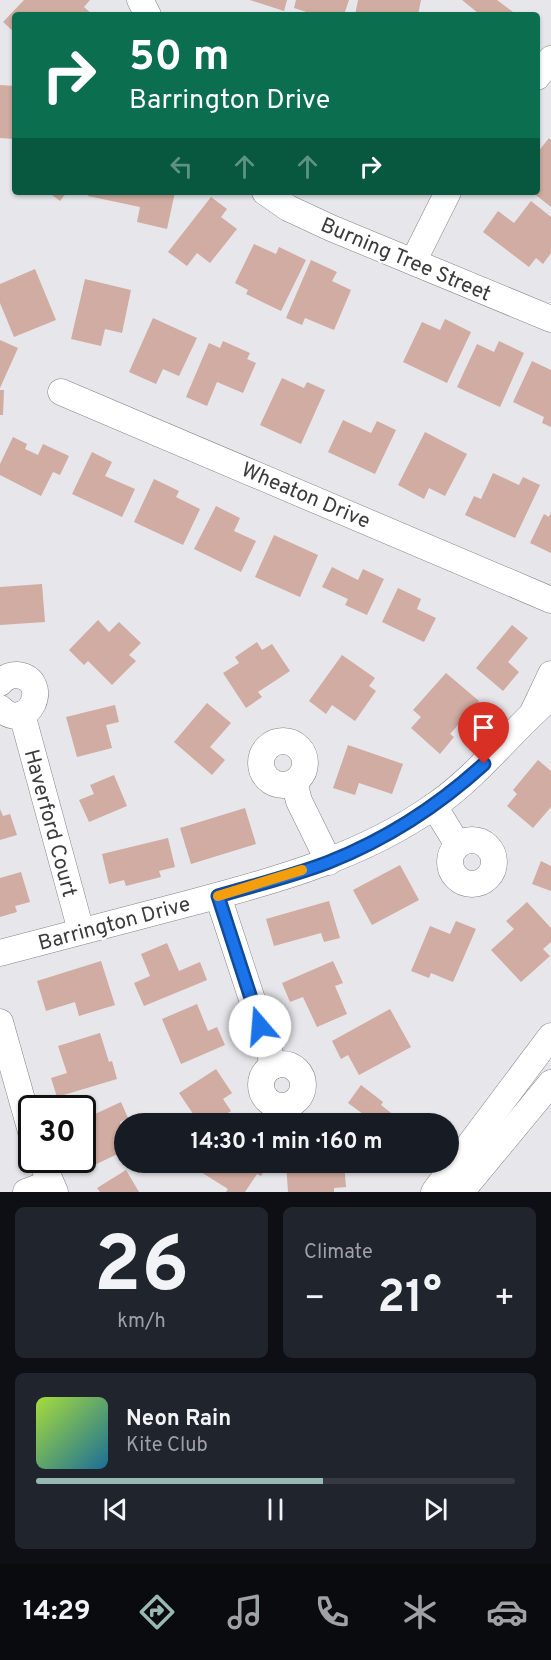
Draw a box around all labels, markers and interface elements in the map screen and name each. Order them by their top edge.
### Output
text: 50 m [129,32,230,85]
icon: right [30,36,108,114]
text: Barrington Drive [129,84,330,118]
icon: left [165,150,198,183]
icon: ahead [228,150,261,183]
icon: ahead [291,150,324,183]
icon: right [354,150,387,183]
street label: Burning Tree Street [316,212,495,309]
street label: Wheaton Drive [237,457,374,536]
pin [458,702,509,764]
icon: arrive [467,711,500,744]
street label: Haverford Court [17,747,82,900]
street label: Barrington Drive [35,891,193,958]
position arrow [228,994,292,1058]
speed limit sign: 30 [18,1095,96,1173]
text: 14:30 · 1 min · 160 m [191,1129,383,1156]
text: 26 [94,1220,189,1319]
text: Climate [304,1240,373,1266]
text: 21° [377,1271,442,1328]
text: − [304,1279,325,1321]
text: + [494,1279,515,1321]
text: km/h [117,1309,166,1335]
text: Neon Rain [126,1406,231,1433]
text: Kite Club [126,1433,208,1459]
icon: previous [99,1493,132,1526]
icon: pause [259,1493,292,1526]
icon: next [419,1493,452,1526]
icon: directions [136,1591,178,1633]
icon: music [224,1591,266,1633]
icon: phone [311,1591,353,1633]
icon: climate [399,1591,441,1633]
icon: car [486,1591,528,1633]
text: 14:29 [23,1595,91,1629]

